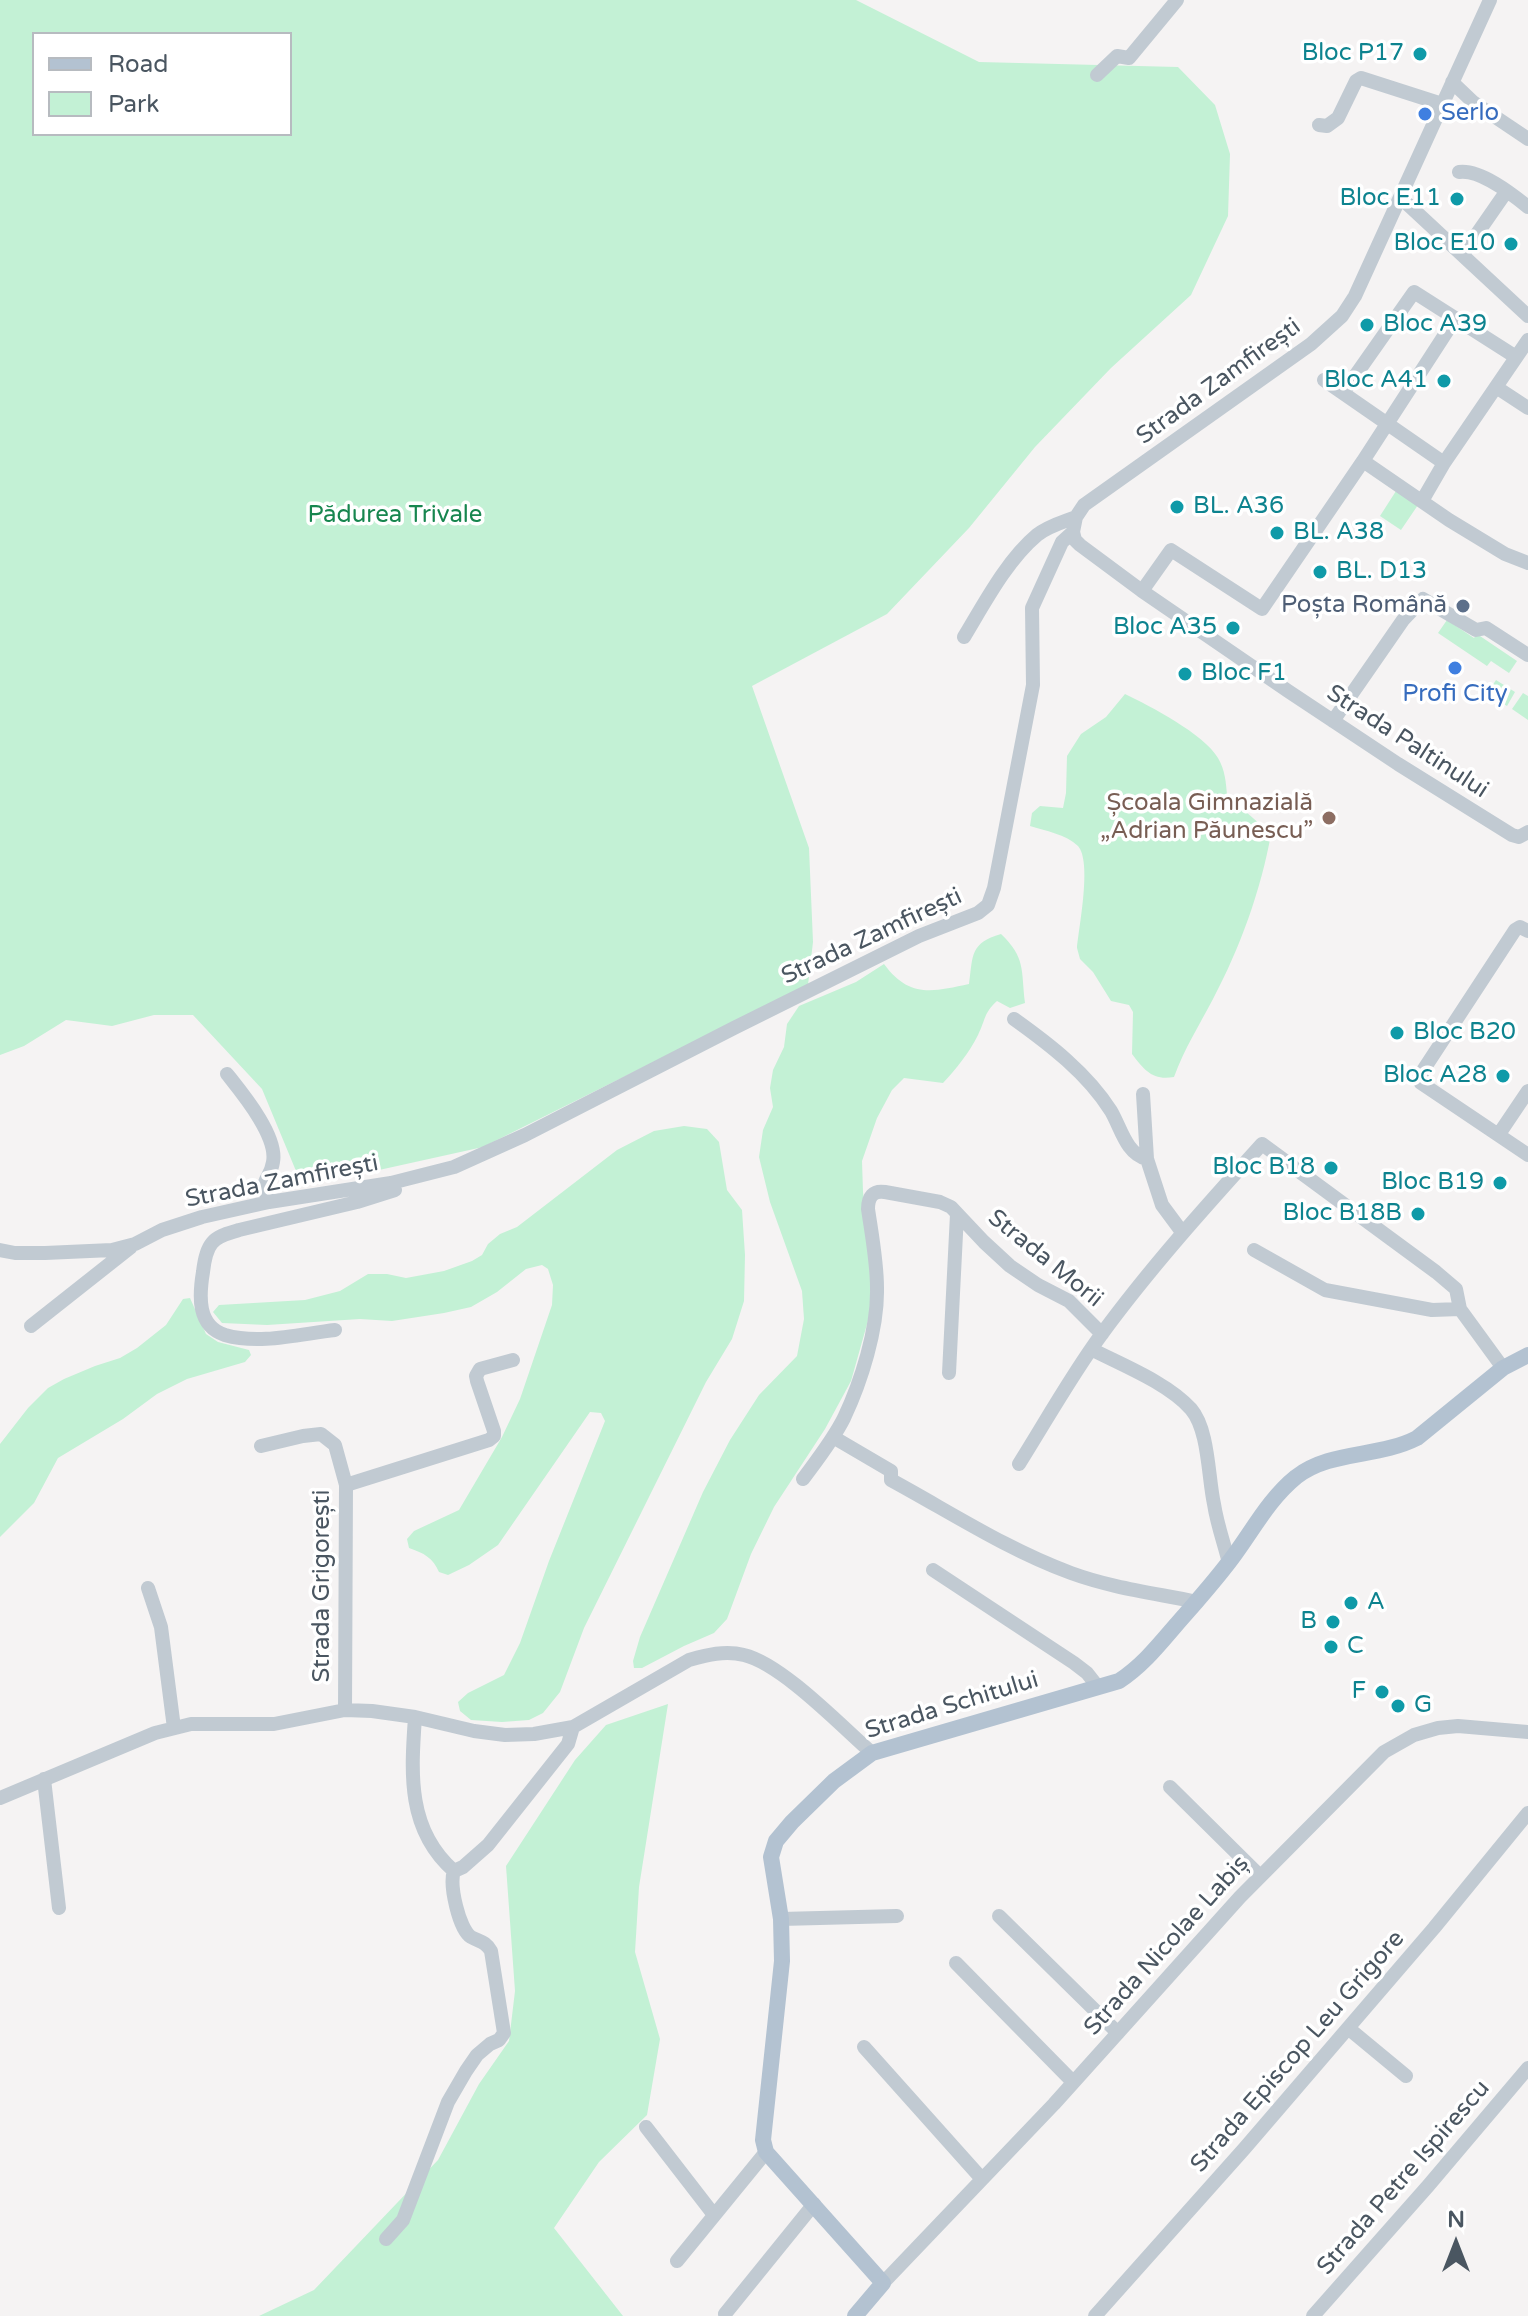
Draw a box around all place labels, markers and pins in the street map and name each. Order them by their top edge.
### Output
place label: Bloc P17 [1302,40,1404,68]
marker: Bloc P17 [1411,45,1429,63]
place label: Serlo [1441,100,1499,128]
marker: Serlo [1416,105,1434,123]
place label: Bloc E11 [1339,185,1441,213]
marker: Bloc E11 [1448,190,1466,208]
place label: Bloc E10 [1393,230,1495,258]
marker: Bloc E10 [1502,235,1520,253]
place label: Bloc A39 [1383,311,1487,339]
marker: Bloc A39 [1358,316,1376,334]
place label: Bloc A41 [1324,367,1428,395]
marker: Bloc A41 [1435,372,1453,390]
place label: BL. A36 [1193,493,1284,521]
marker: BL. A36 [1168,498,1186,516]
place label: BL. A38 [1293,519,1384,547]
marker: BL. A38 [1268,524,1286,542]
place label: BL. D13 [1336,558,1427,586]
marker: BL. D13 [1311,563,1329,581]
place label: Poșta Română [1281,592,1447,620]
marker: Poșta Română [1454,597,1472,615]
place label: Bloc A35 [1113,614,1217,642]
marker: Bloc A35 [1224,619,1242,637]
marker: Profi City [1446,659,1464,677]
place label: Bloc F1 [1201,660,1287,688]
marker: Bloc F1 [1176,665,1194,683]
place label: Profi City [1402,681,1508,709]
place label: Școala Gimnazială „Adrian Păunescu” [1100,790,1313,846]
marker: Școala Gimnazială „Adrian Păunescu” [1320,809,1338,827]
place label: Bloc B20 [1413,1019,1516,1047]
marker: Bloc B20 [1388,1024,1406,1042]
place label: Bloc A28 [1383,1062,1487,1090]
marker: Bloc A28 [1494,1067,1512,1085]
place label: Bloc B18 [1212,1154,1315,1182]
marker: Bloc B18 [1322,1159,1340,1177]
place label: Bloc B19 [1381,1169,1484,1197]
marker: Bloc B19 [1491,1174,1509,1192]
place label: Bloc B18B [1283,1200,1402,1228]
marker: Bloc B18B [1409,1205,1427,1223]
place label: A [1367,1589,1385,1617]
marker: A [1342,1594,1360,1612]
place label: B [1300,1608,1317,1636]
marker: B [1324,1613,1342,1631]
place label: C [1347,1633,1364,1661]
marker: C [1322,1638,1340,1656]
place label: F [1351,1678,1366,1706]
marker: F [1373,1683,1391,1701]
place label: G [1414,1692,1432,1720]
marker: G [1389,1697,1407,1715]

